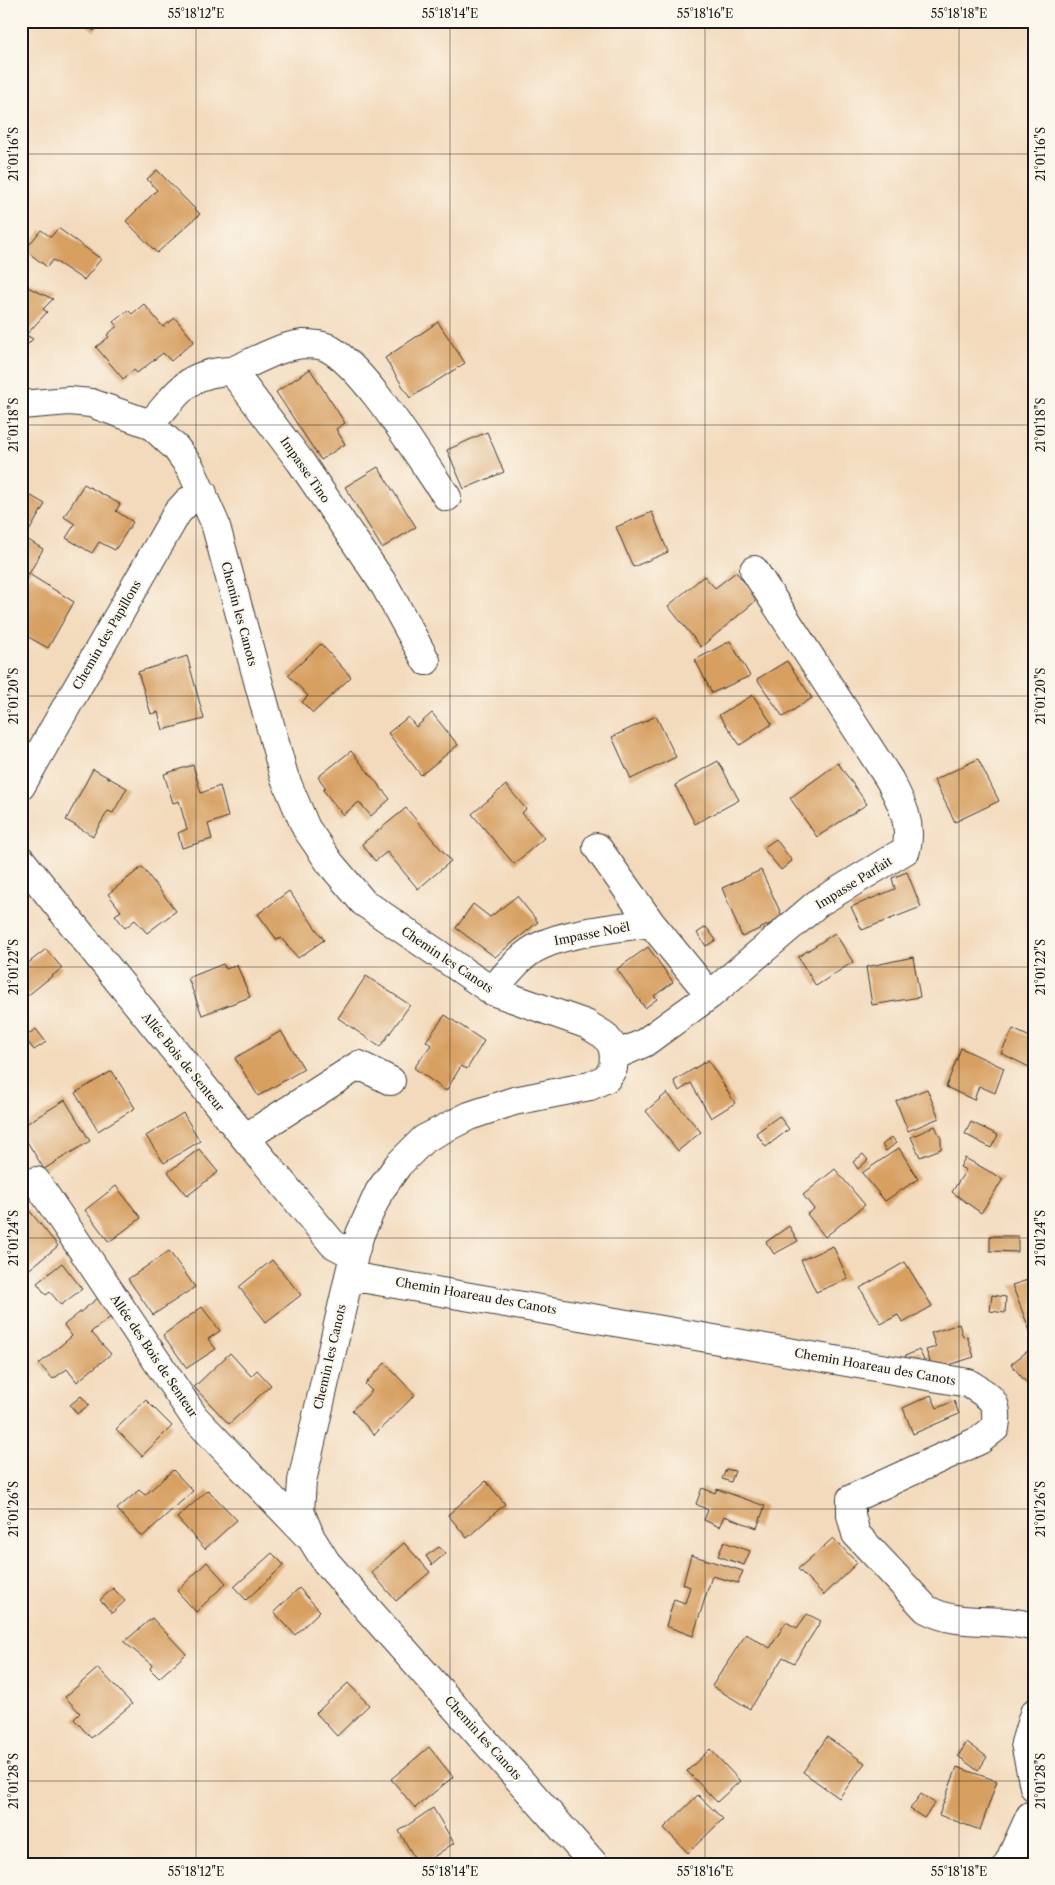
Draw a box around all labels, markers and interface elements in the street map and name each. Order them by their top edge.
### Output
text: 55°18'12"E [168,6,224,21]
text: 55°18'14"E [422,6,478,21]
text: 55°18'16"E [677,6,733,21]
text: 55°18'18"E [931,6,987,21]
text: 21°01'16"S [6,127,21,181]
text: 21°01'16"S [1033,127,1048,181]
text: 21°01'18"S [6,398,21,452]
text: 21°01'18"S [1033,398,1048,452]
street label: Impasse Tino [277,434,334,505]
street label: Chemin les Canots [218,560,261,668]
street label: Chemin des Papillons [69,577,144,692]
text: 21°01'20"S [6,667,21,725]
text: 21°01'20"S [1033,667,1048,725]
street label: Impasse Parfait [813,853,895,912]
street label: Impasse Noël [553,919,632,948]
street label: Chemin les Canots [398,923,496,996]
text: 21°01'22"S [6,939,21,995]
text: 21°01'22"S [1033,939,1048,995]
street label: Allée Bois de Senteur [138,1009,228,1114]
text: 21°01'24"S [6,1210,21,1266]
text: 21°01'24"S [1033,1210,1048,1266]
street label: Chemin Hoareau des Canots [394,1274,558,1317]
street label: Allée des Bois de Senteur [107,1291,201,1420]
street label: Chemin les Canots [310,1303,349,1411]
street label: Chemin Hoareau des Canots [793,1345,957,1388]
text: 21°01'26"S [6,1481,21,1537]
text: 21°01'26"S [1033,1481,1048,1537]
street label: Chemin les Canots [442,1693,525,1783]
text: 21°01'28"S [6,1753,21,1809]
text: 21°01'28"S [1033,1753,1048,1809]
text: 55°18'12"E [168,1864,224,1879]
text: 55°18'14"E [422,1864,478,1879]
text: 55°18'16"E [677,1864,733,1879]
text: 55°18'18"E [931,1864,987,1879]

